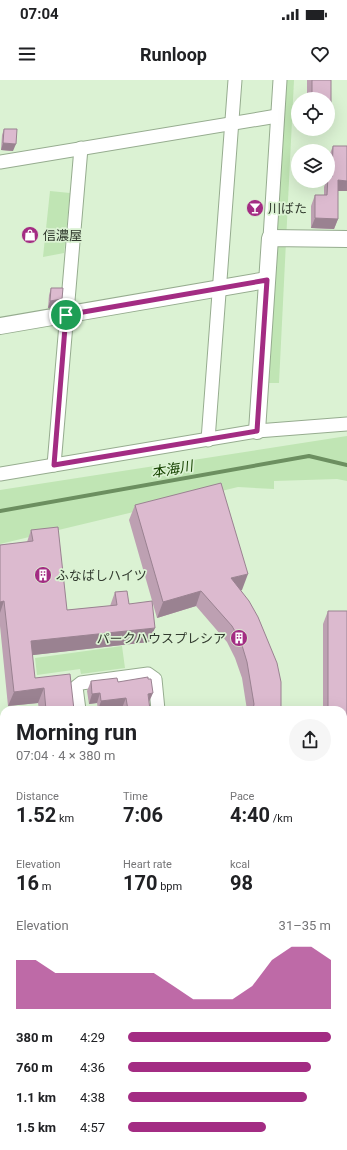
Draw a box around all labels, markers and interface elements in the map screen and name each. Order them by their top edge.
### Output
text: 07:04 [20,5,59,23]
icon: menu [16,43,38,65]
icon: heart [309,43,331,65]
text: Runloop [140,44,207,65]
map controls [291,92,335,188]
button: locate [291,92,335,136]
button: layers [291,144,335,188]
bar icon: 川ばた [245,198,265,218]
place label: 川ばた [268,201,307,216]
shop icon: 信濃屋 [20,225,40,245]
place label: 信濃屋 [43,228,82,243]
pin [49,298,83,332]
icon: arrive [55,304,77,326]
water label: 本海川 [150,457,196,481]
building icon: ふなばしハイツ [33,565,53,585]
place label: ふなばしハイツ [56,568,147,583]
building icon: パークハウスプレシア [229,628,249,648]
place label: パークハウスプレシア [97,631,226,646]
button: share [289,719,331,761]
text: Morning run [16,720,137,745]
text: 07:04 · 4 × 380 m [16,748,115,763]
text: Distance [16,790,59,803]
text: Time [123,790,148,803]
text: Pace [230,790,254,803]
text: 1.52 [16,803,56,827]
text: 7:06 [123,803,163,827]
text: 4:40 [230,803,270,827]
text: km [56,812,74,825]
text: /km [270,812,293,825]
text: Elevation [16,858,61,871]
text: Heart rate [123,858,172,871]
text: kcal [230,858,250,871]
text: 16 [16,871,39,895]
text: 170 [123,871,157,895]
text: 98 [230,871,253,895]
text: m [39,880,51,893]
text: bpm [157,880,182,893]
text: Elevation [16,918,69,933]
text: 31–35 m [279,918,331,933]
text: 380 m [16,1030,53,1045]
text: 4:29 [80,1030,105,1045]
text: 760 m [16,1060,53,1075]
text: 4:36 [80,1060,105,1075]
text: 1.1 km [16,1090,56,1105]
text: 4:38 [80,1090,105,1105]
text: 1.5 km [16,1120,56,1135]
text: 4:57 [80,1120,105,1135]

